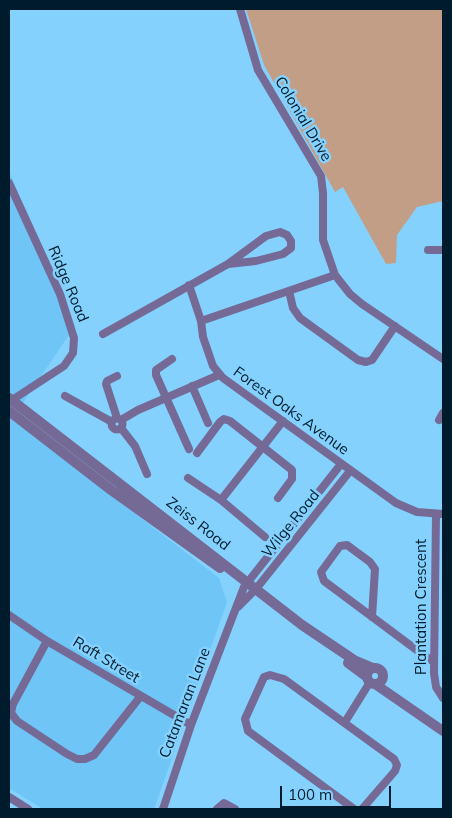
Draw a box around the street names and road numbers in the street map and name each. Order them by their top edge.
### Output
street label: Colonial Drive [271,73,335,165]
street label: Ridge Road [44,243,92,325]
street label: Forest Oaks Avenue [230,363,352,459]
street label: Wilge Road [258,487,324,561]
street label: Zeiss Road [163,494,233,554]
street label: Plantation Crescent [412,539,430,675]
street label: Raft Street [69,633,143,687]
street label: Catamaran Lane [156,645,214,761]

